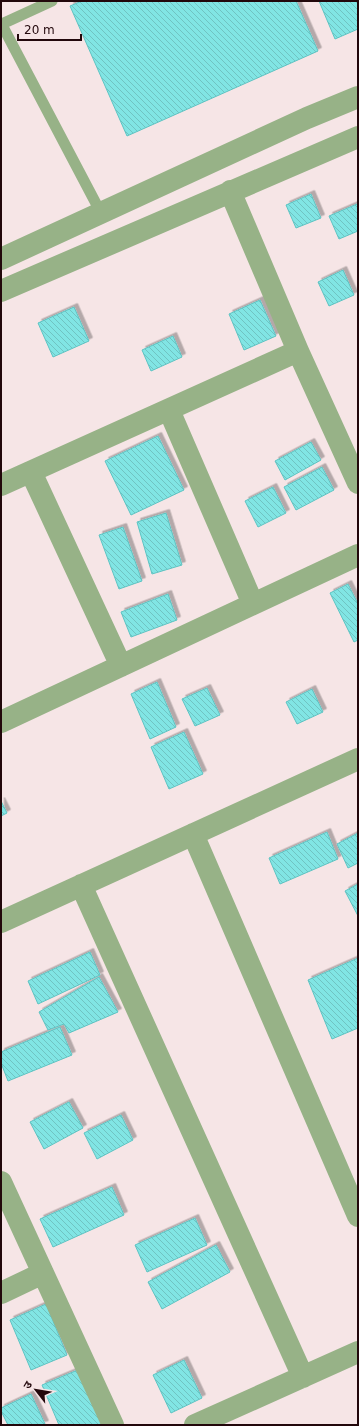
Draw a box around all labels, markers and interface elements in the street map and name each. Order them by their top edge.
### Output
scale bar [18,16,81,42]
text: 20 m [24,23,55,37]
north arrow [16,1370,56,1410]
text: उ [21,1379,35,1391]

